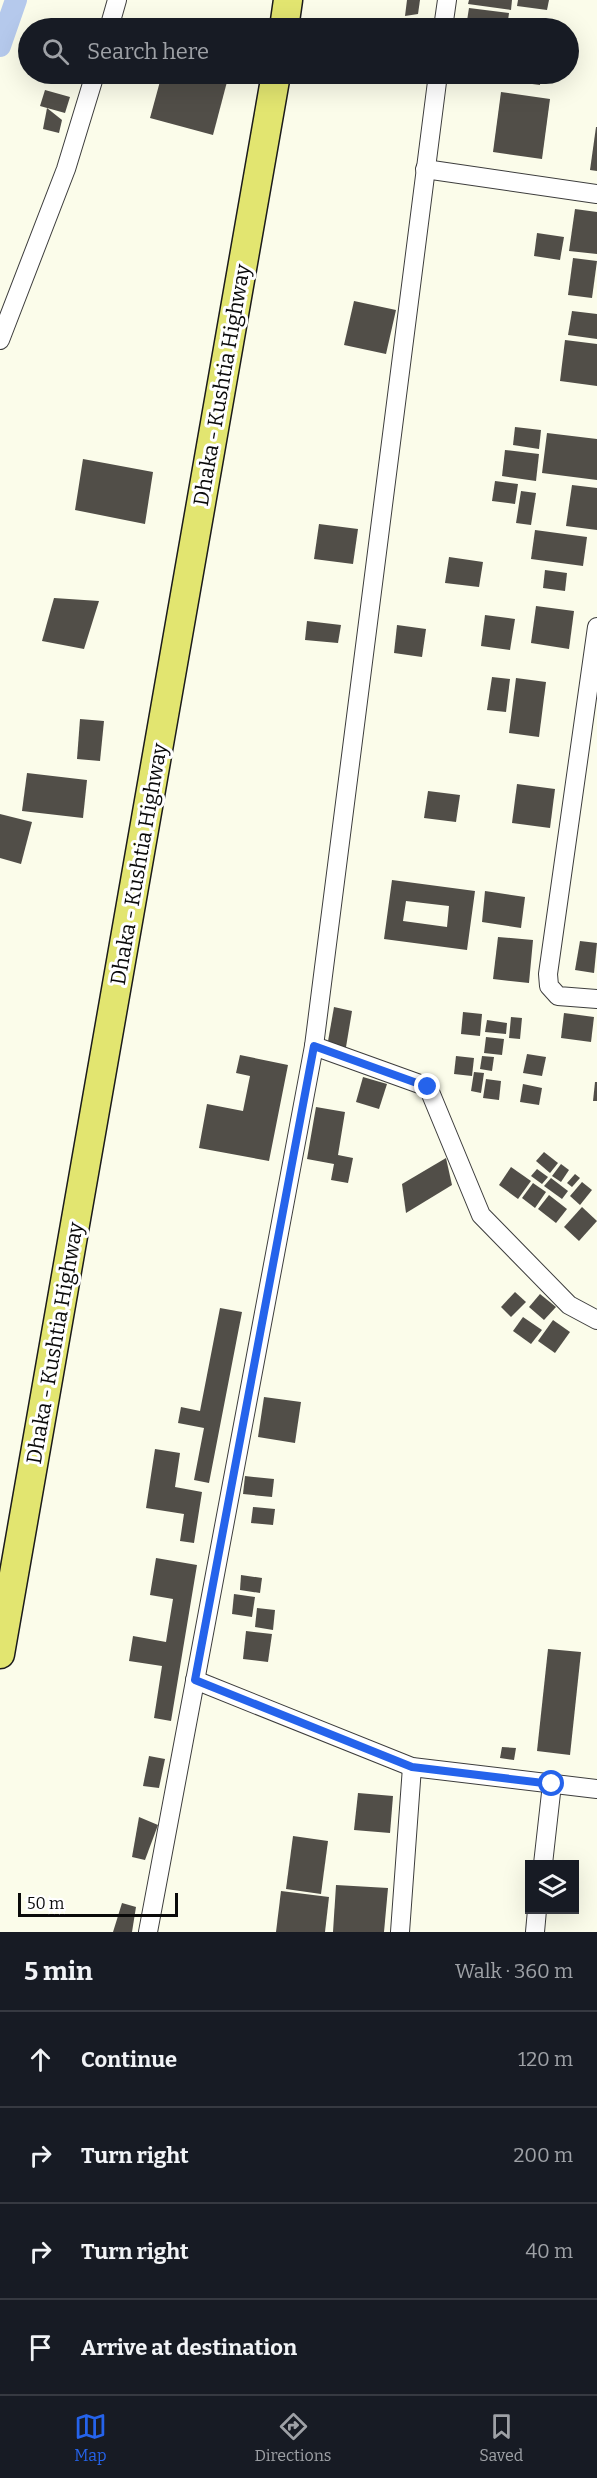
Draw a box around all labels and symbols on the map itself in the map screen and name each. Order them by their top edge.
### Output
street label: Dhaka - Kushtia Highway [188,261,256,508]
street label: Dhaka - Kushtia Highway [105,740,173,987]
route end [414,1073,440,1099]
street label: Dhaka - Kushtia Highway [21,1219,89,1466]
route start [538,1770,564,1796]
scale bar [18,1890,178,1918]

